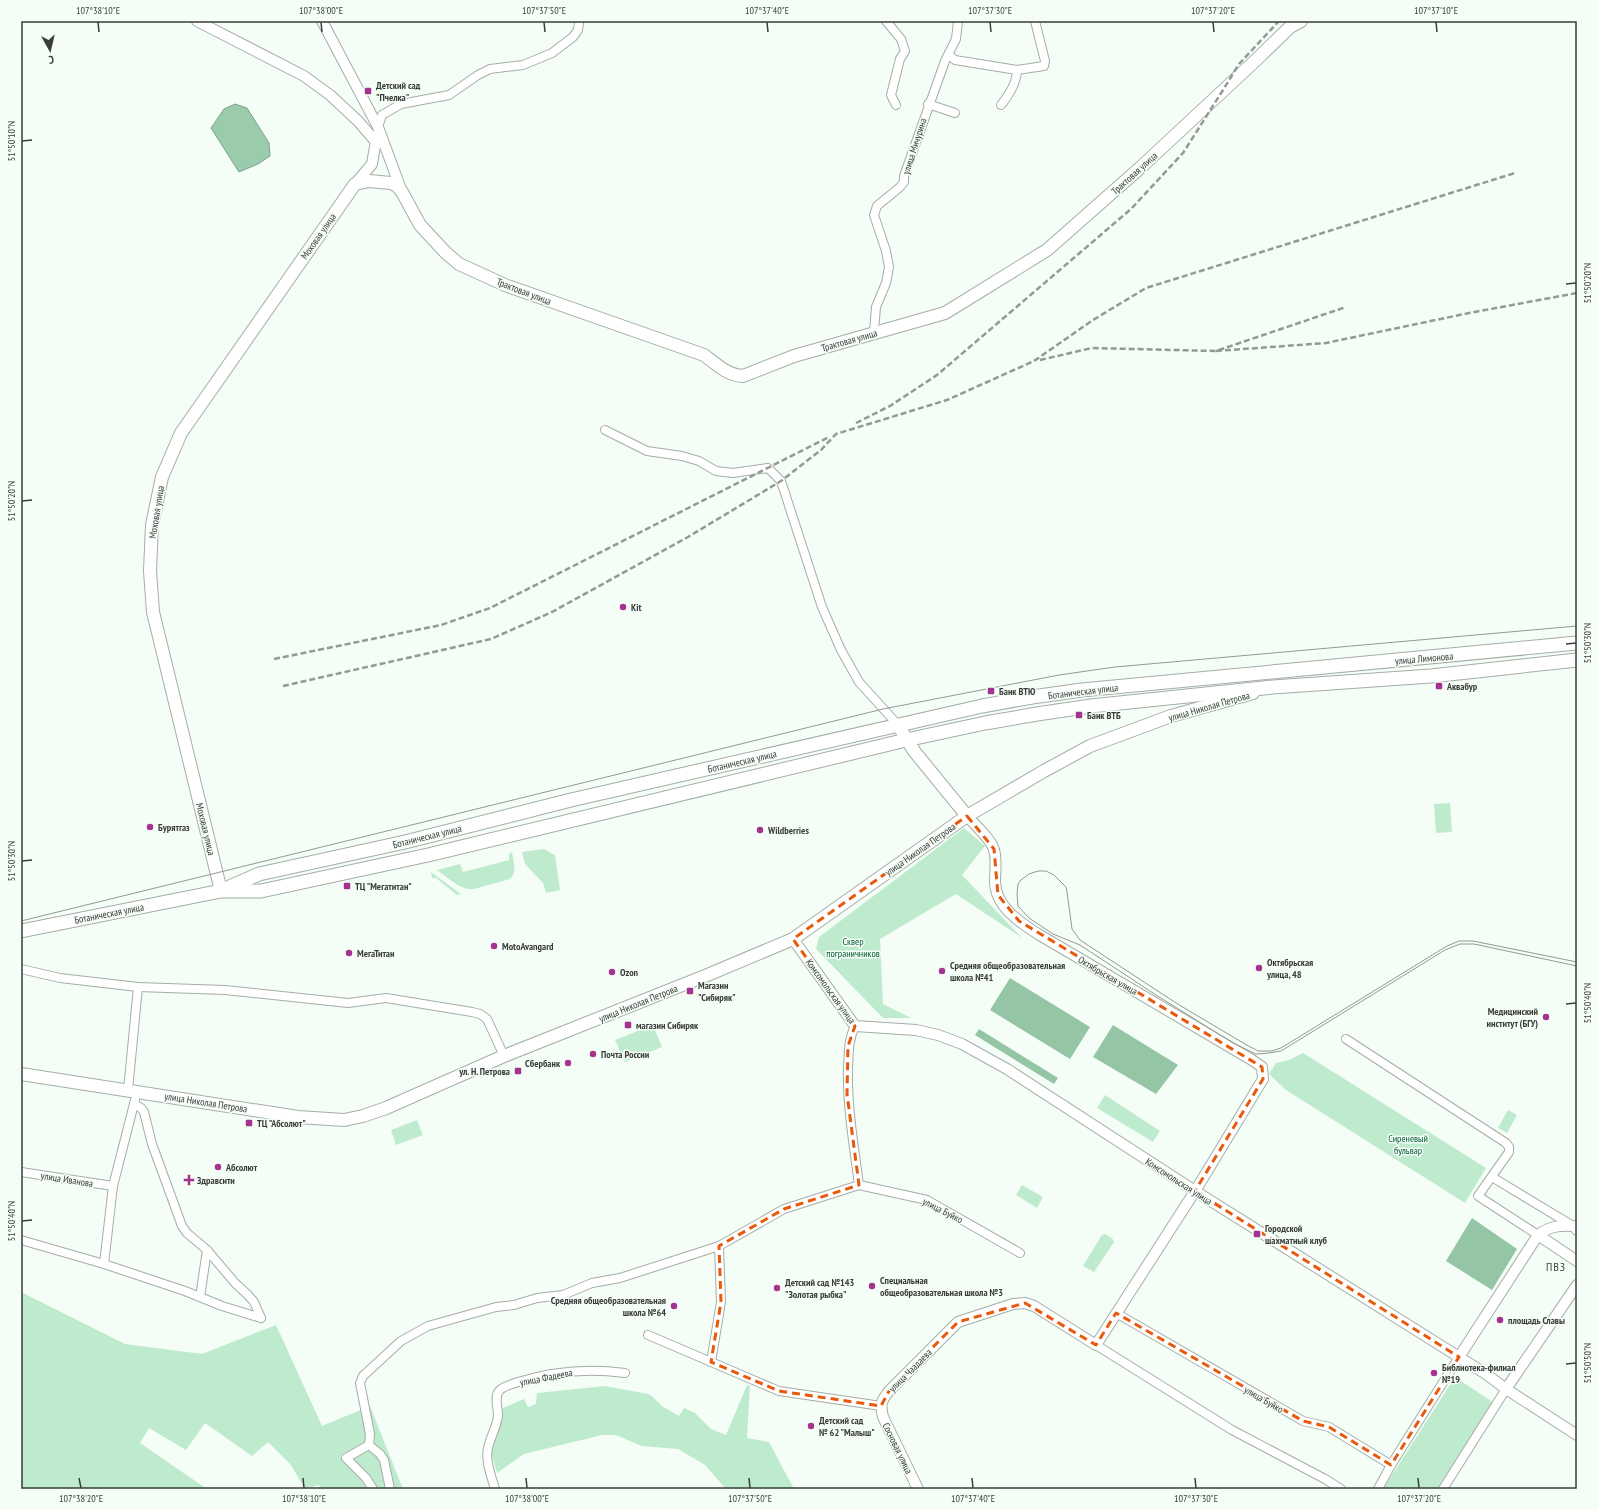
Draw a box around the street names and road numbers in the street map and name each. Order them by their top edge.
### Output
street label: улица Мичурина [899,116,930,176]
street label: Трактовая улица [1109,149,1160,197]
street label: Моховая улица [298,211,339,262]
street label: Трактовая улица [495,275,553,308]
street label: Трактовая улица [820,326,879,355]
street label: Моховая улица [146,485,167,539]
street label: улица Лимонова [1394,649,1454,668]
street label: Ботаническая улица [1047,681,1119,702]
street label: улица Николая Петрова [1167,689,1251,724]
street label: Ботаническая улица [706,747,778,776]
street label: Моховая улица [193,802,218,857]
street label: улица Николая Петрова [882,820,958,879]
street label: Ботаническая улица [391,822,463,851]
street label: Ботаническая улица [73,900,145,927]
street label: Октябрьская улица [1076,953,1140,998]
street label: Комсомольская улица [803,956,858,1026]
street label: улица Николая Петрова [597,982,679,1025]
street label: улица Николая Петрова [163,1090,248,1115]
street label: Комсомольская улица [1143,1155,1215,1208]
street label: улица Иванова [40,1169,94,1190]
street label: улица Буйко [921,1195,965,1226]
street label: улица Чаадаева [886,1346,935,1395]
street label: улица Фадеева [519,1366,574,1389]
street label: улица Буйко [1242,1383,1286,1416]
street label: Сосновая улица [880,1421,916,1476]

